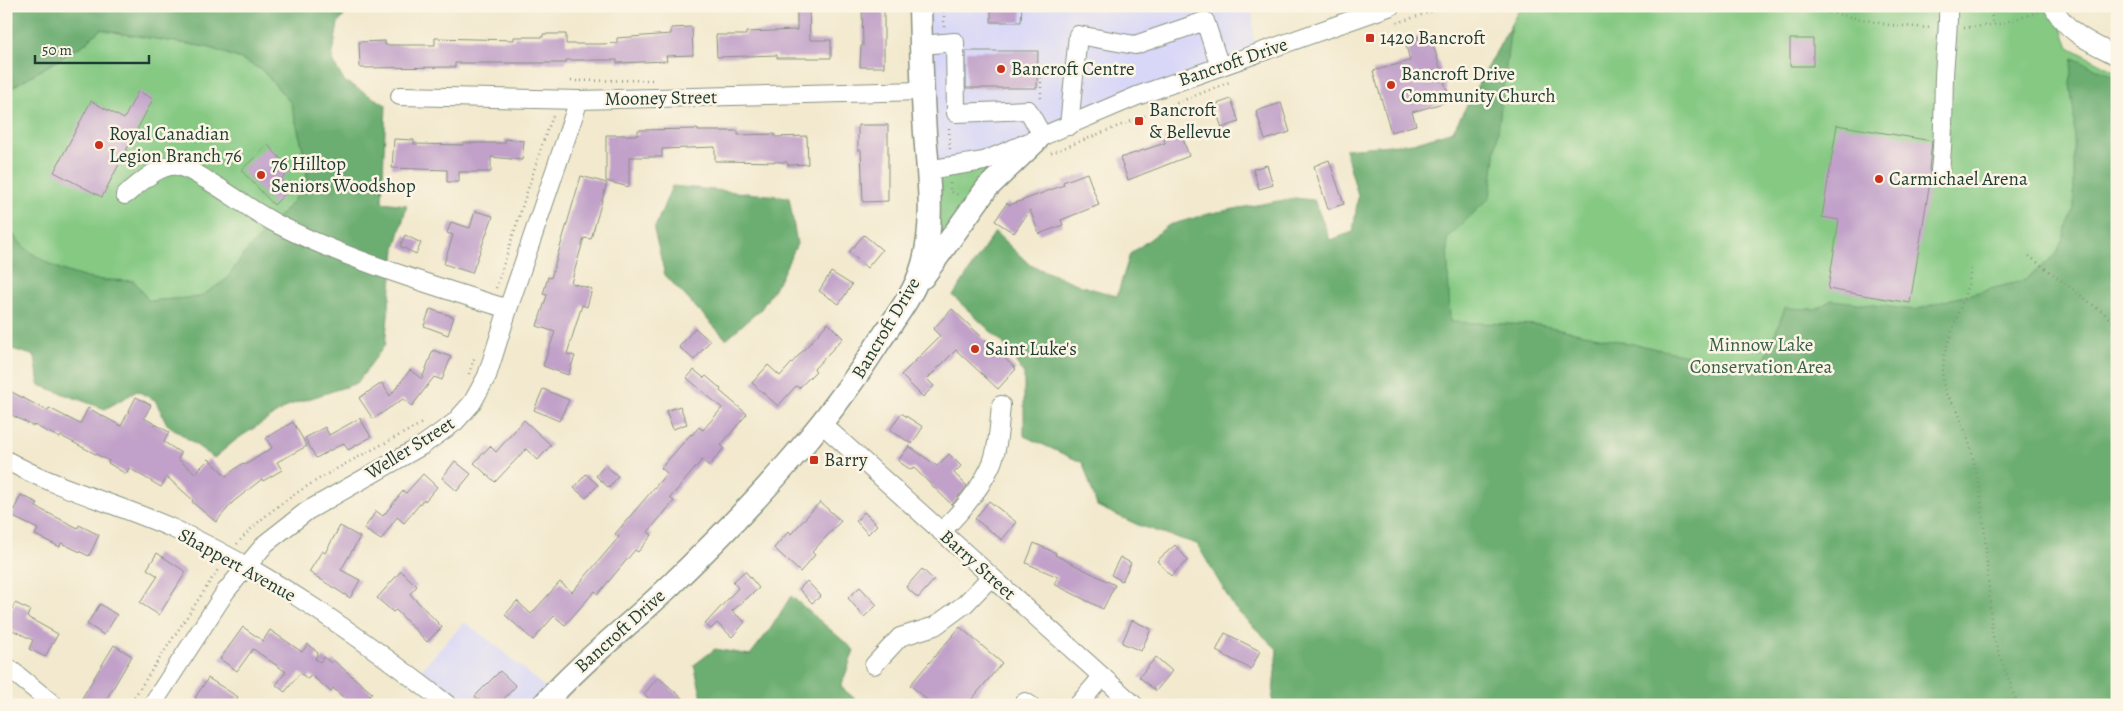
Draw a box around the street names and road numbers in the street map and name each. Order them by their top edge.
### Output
street label: Bancroft Drive [1175,31,1291,93]
street label: Mooney Street [605,84,717,112]
street label: Bancroft Drive [846,272,926,384]
street label: Weller Street [360,410,459,486]
street label: Shappert Avenue [173,522,301,608]
street label: Barry Street [934,524,1022,606]
street label: Bancroft Drive [569,583,671,679]

